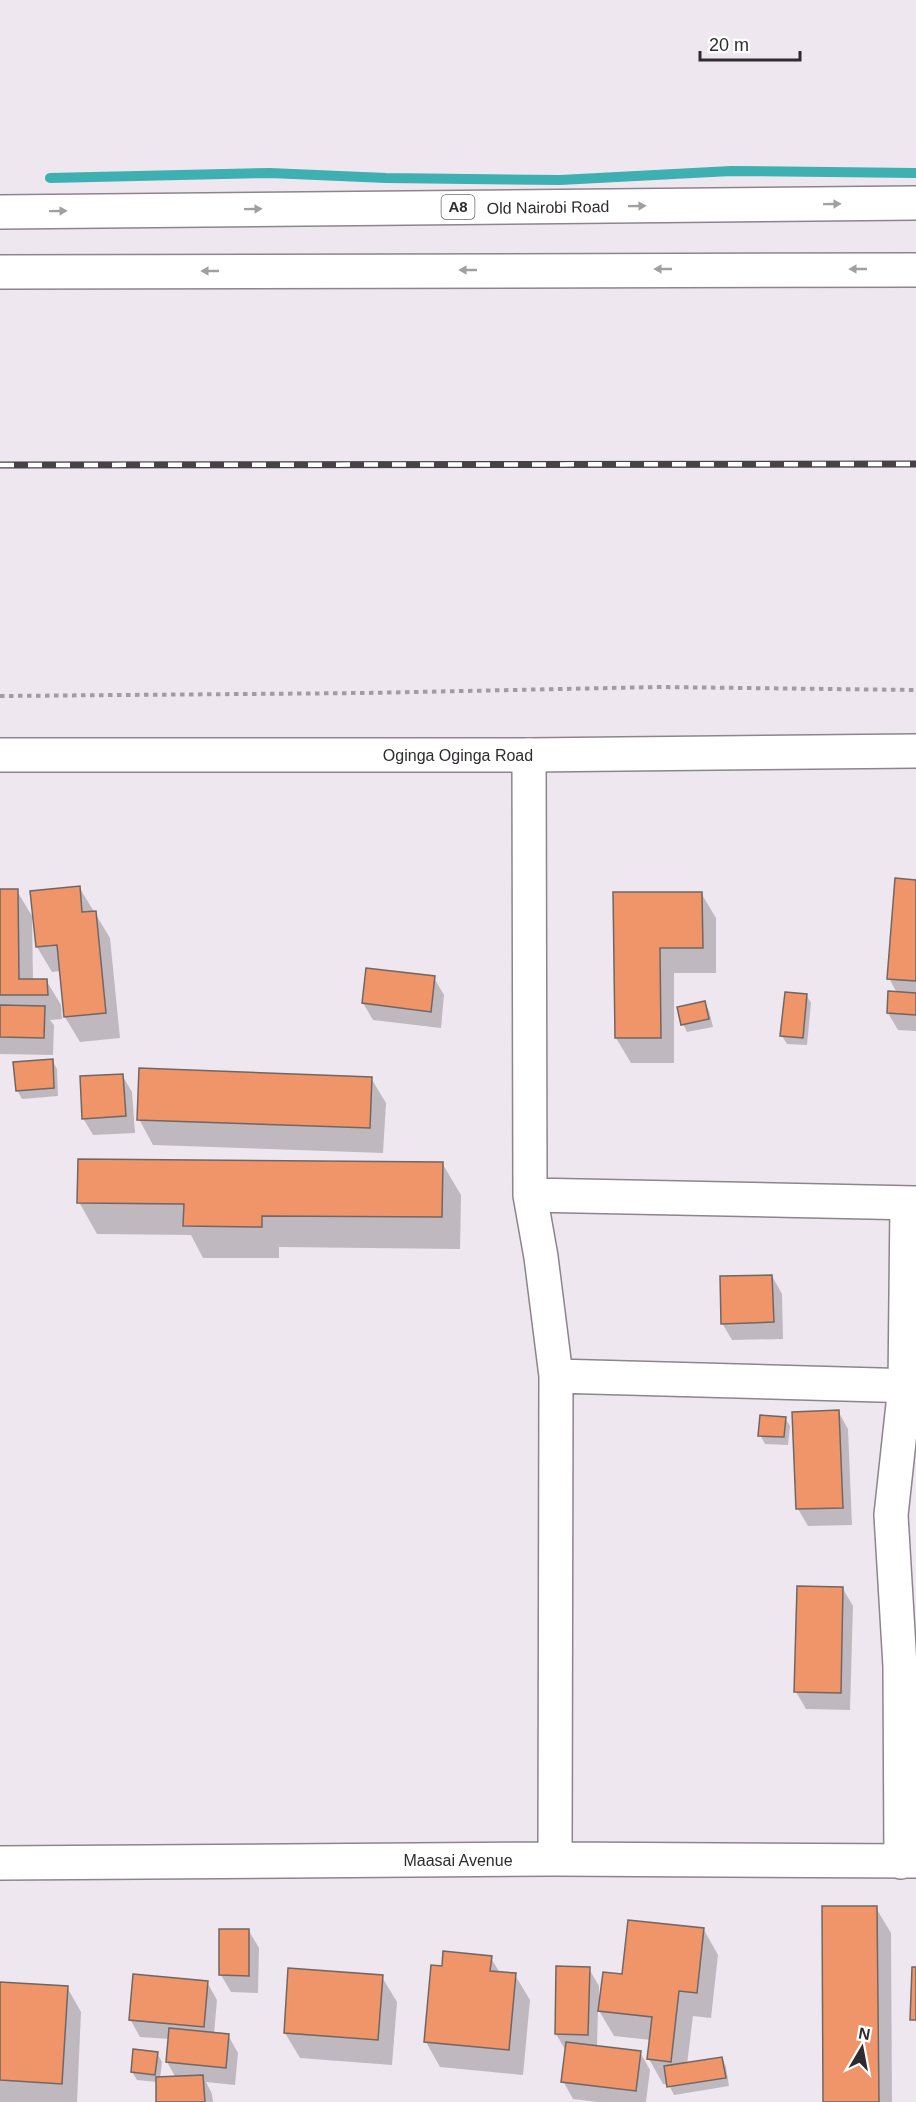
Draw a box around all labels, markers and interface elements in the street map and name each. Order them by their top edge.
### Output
scale bar [700,24,800,62]
text: 20 m [709,35,749,55]
road number: A8 [442,195,474,219]
street label: Old Nairobi Road [487,198,610,217]
one-way arrow [823,199,842,209]
one-way arrow [628,201,647,211]
one-way arrow [244,204,263,214]
one-way arrow [49,206,68,216]
one-way arrow [653,264,672,274]
one-way arrow [848,264,867,274]
one-way arrow [458,265,477,275]
one-way arrow [200,266,219,276]
street label: Oginga Oginga Road [383,747,533,764]
street label: Maasai Avenue [403,1852,513,1869]
north arrow [832,2018,892,2078]
text: N [857,2024,872,2043]

